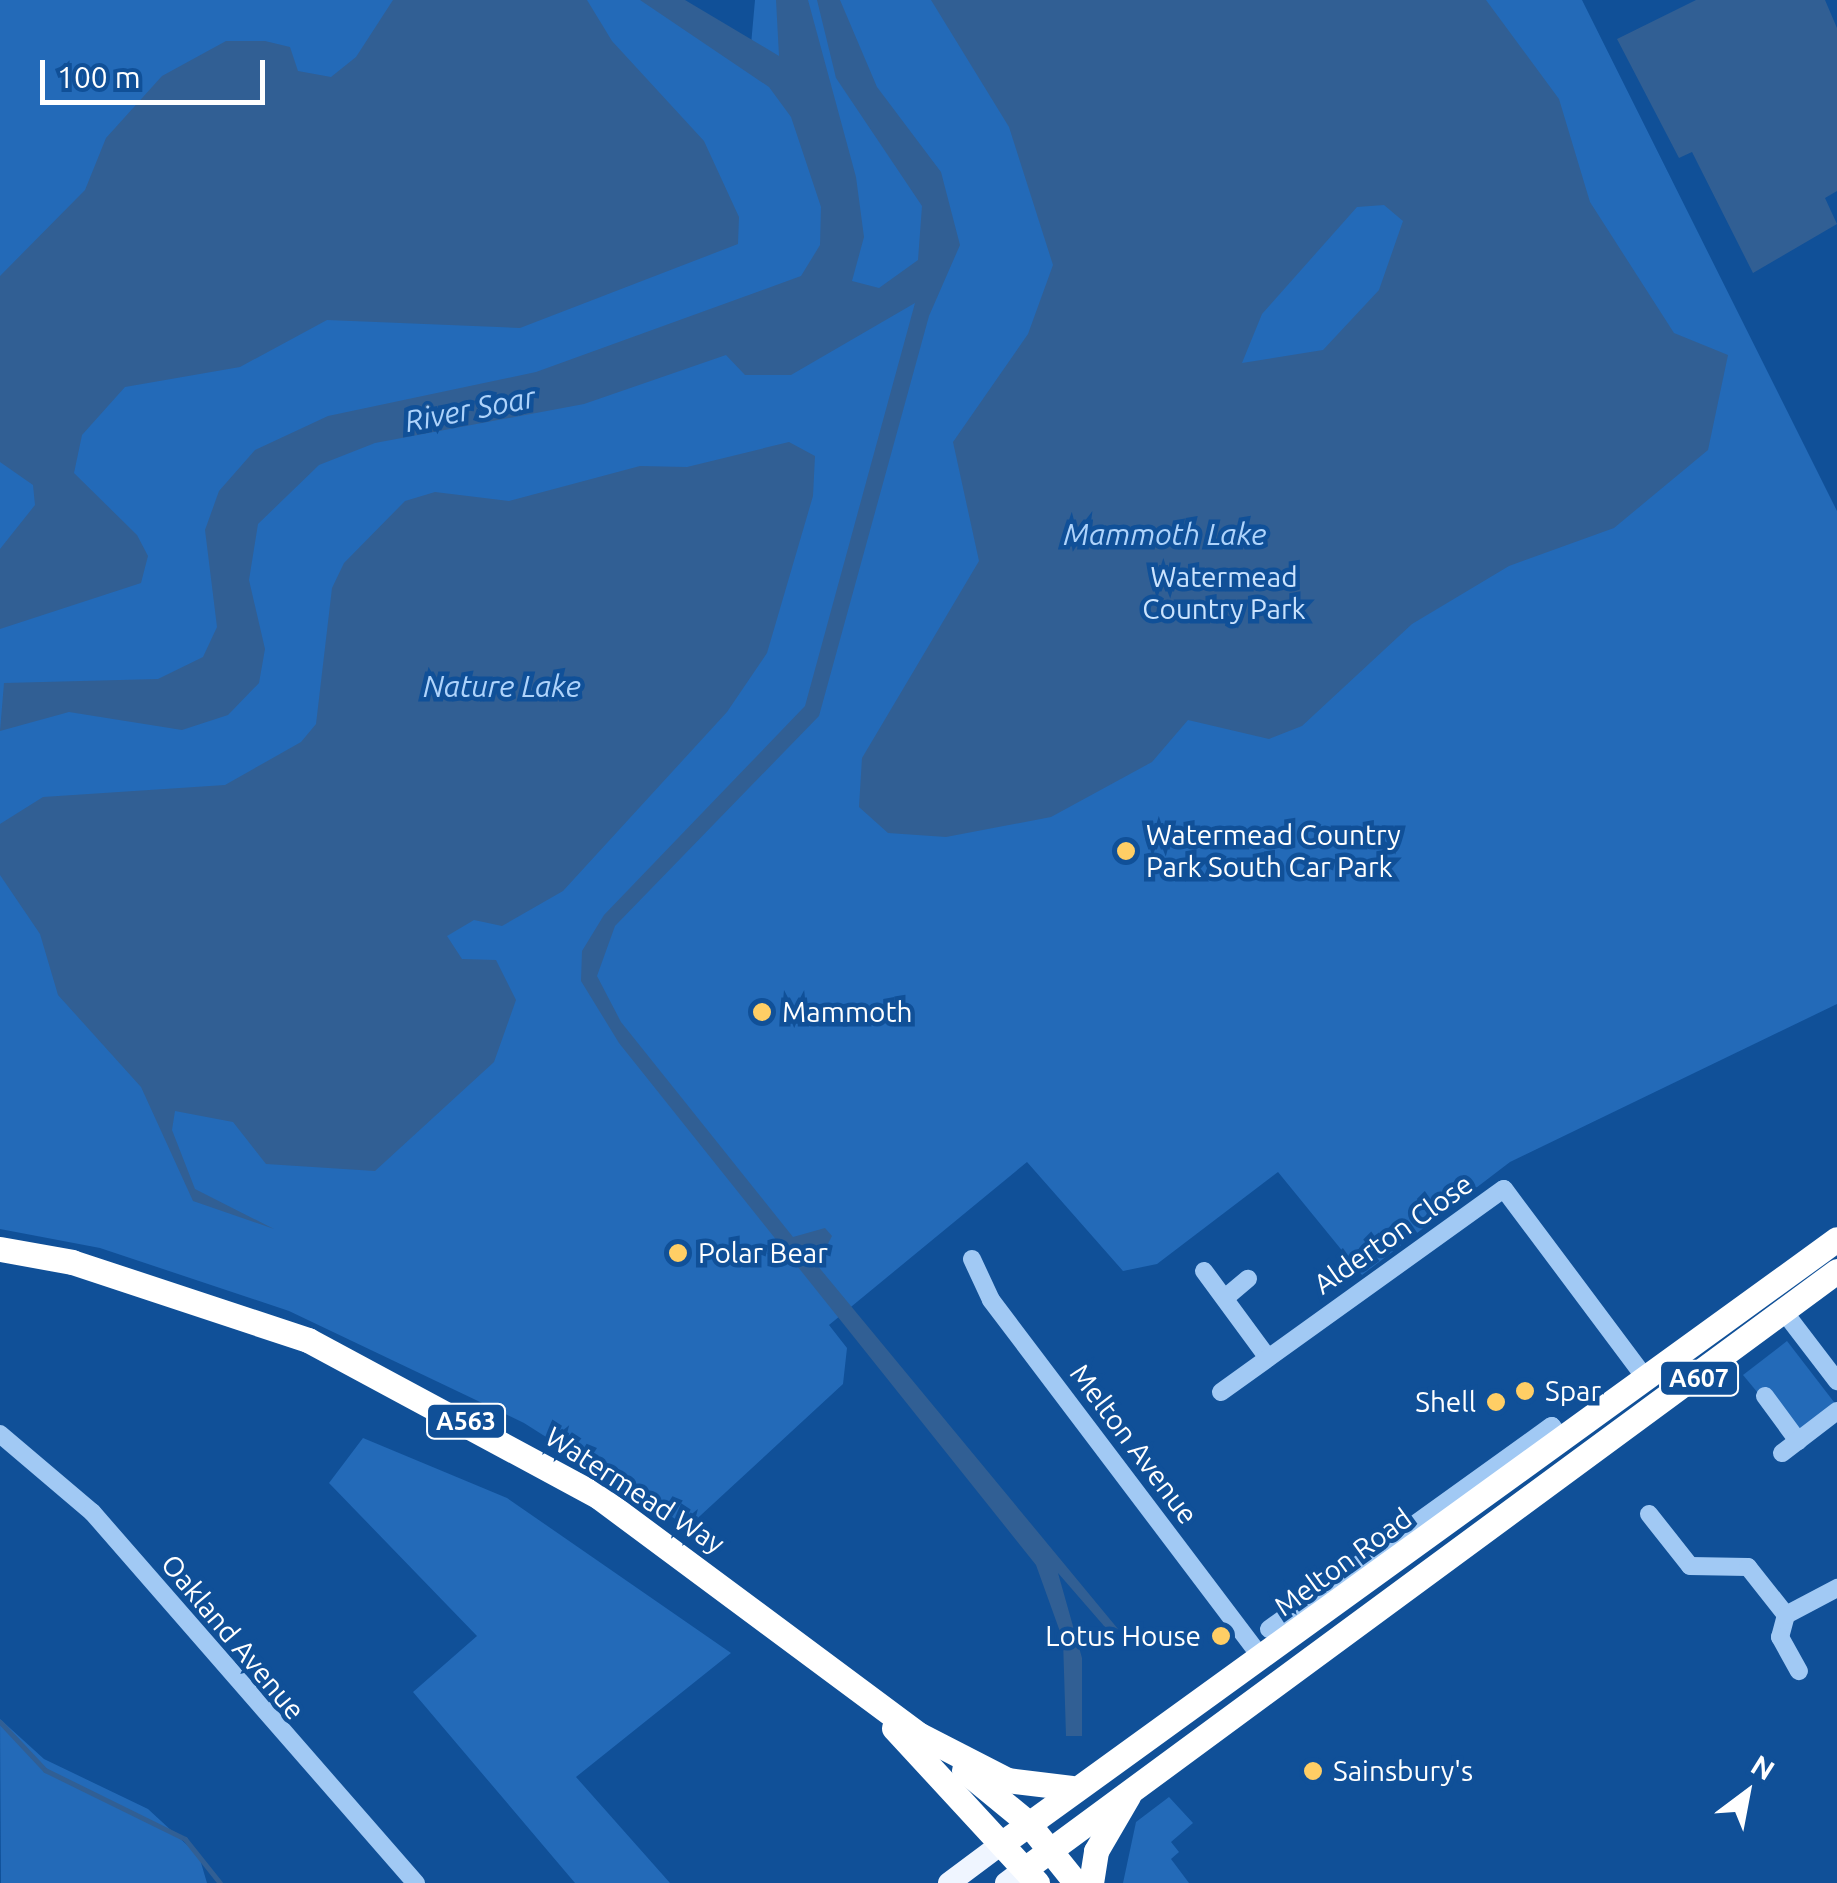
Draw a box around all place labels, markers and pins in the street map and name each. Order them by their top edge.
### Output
place label: Watermead Country Park South Car Park [1146,818,1401,884]
marker: Watermead Country Park South Car Park [1115,840,1137,862]
place label: Mammoth [782,995,912,1029]
marker: Mammoth [751,1001,773,1023]
place label: Polar Bear [698,1236,828,1270]
marker: Polar Bear [667,1242,689,1264]
place label: Spar [1545,1374,1601,1408]
marker: Spar [1514,1380,1536,1402]
place label: Shell [1415,1385,1476,1419]
marker: Shell [1485,1391,1507,1413]
place label: Lotus House [1045,1619,1201,1653]
marker: Lotus House [1210,1625,1232,1647]
place label: Sainsbury's [1333,1754,1473,1788]
marker: Sainsbury's [1302,1760,1324,1782]

